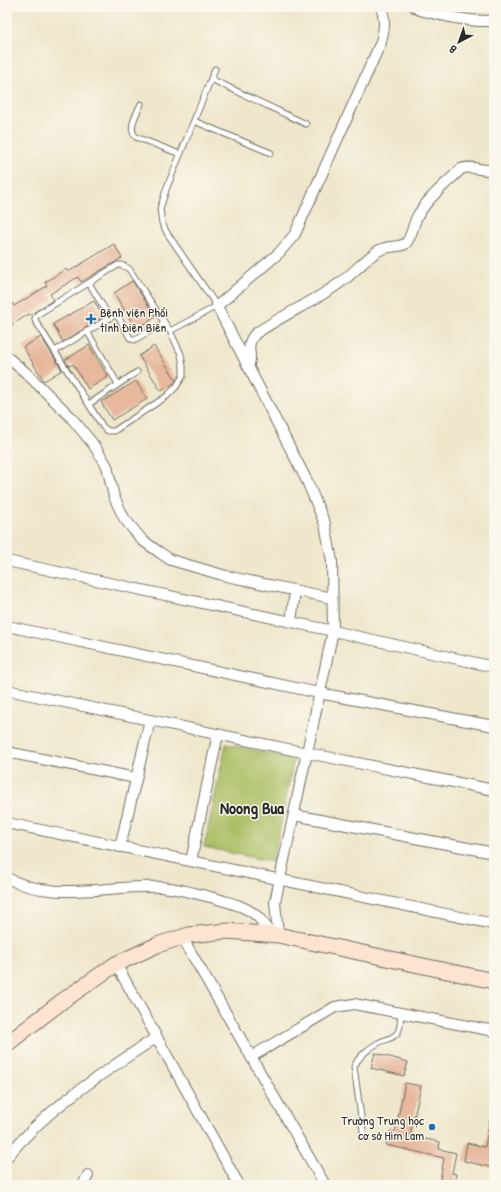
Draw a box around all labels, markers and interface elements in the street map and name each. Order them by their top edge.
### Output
north arrow [439,22,479,62]
text: B [445,42,459,57]
place label: Bệnh viện Phổi tỉnh Điện Biên [100,303,168,336]
marker: Bệnh viện Phổi tỉnh Điện Biên [85,313,97,325]
district label: Noong Bua [220,796,284,820]
place label: Trường Trung học cơ sở Him Lam [341,1111,424,1144]
marker: Trường Trung học cơ sở Him Lam [427,1122,437,1132]

